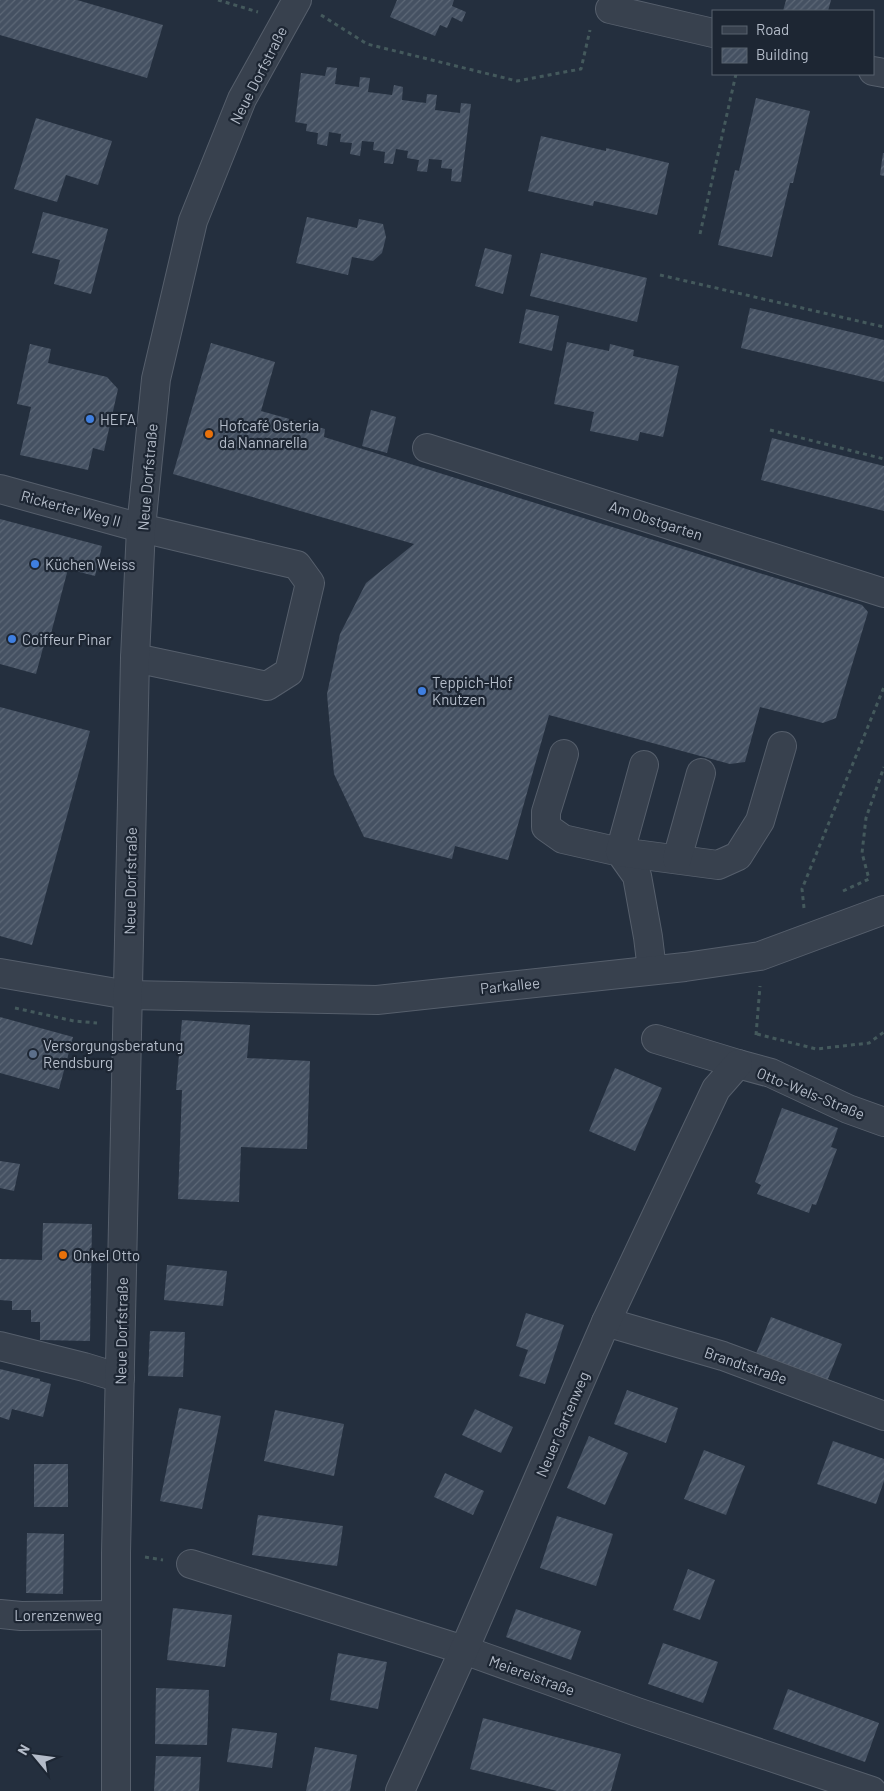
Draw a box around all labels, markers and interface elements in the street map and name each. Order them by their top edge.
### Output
legend [712,10,874,75]
text: Road [756,20,789,38]
street label: Neue Dorfstraße [226,23,290,127]
text: Building [756,45,809,63]
place label: HEFA [100,410,136,428]
marker: HEFA [84,413,96,425]
place label: Hofcafé Osteria da Nannarella [219,416,319,451]
street label: Neue Dorfstraße [133,423,161,531]
marker: Hofcafé Osteria da Nannarella [203,428,215,440]
street label: Rickerter Weg II [19,486,123,530]
street label: Am Obstgarten [607,496,705,544]
place label: Küchen Weiss [45,555,136,573]
marker: Küchen Weiss [29,558,41,570]
place label: Coiffeur Pinar [22,630,112,648]
marker: Coiffeur Pinar [6,633,18,645]
place label: Teppich-Hof Knutzen [432,673,513,708]
marker: Teppich-Hof Knutzen [416,685,428,697]
street label: Neue Dorfstraße [120,827,140,935]
street label: Parkallee [479,973,541,997]
place label: Versorgungsberatung Rendsburg [43,1036,183,1071]
marker: Versorgungsberatung Rendsburg [27,1048,39,1060]
street label: Otto-Wels-Straße [754,1063,868,1123]
place label: Onkel Otto [73,1246,140,1264]
marker: Onkel Otto [57,1249,69,1261]
street label: Neue Dorfstraße [111,1277,131,1385]
street label: Brandtstraße [702,1342,790,1388]
street label: Neuer Gartenweg [532,1369,592,1479]
street label: Lorenzenweg [14,1606,102,1624]
street label: Meiereistraße [487,1651,577,1699]
north arrow [10,1731,60,1781]
text: N [14,1741,33,1758]

